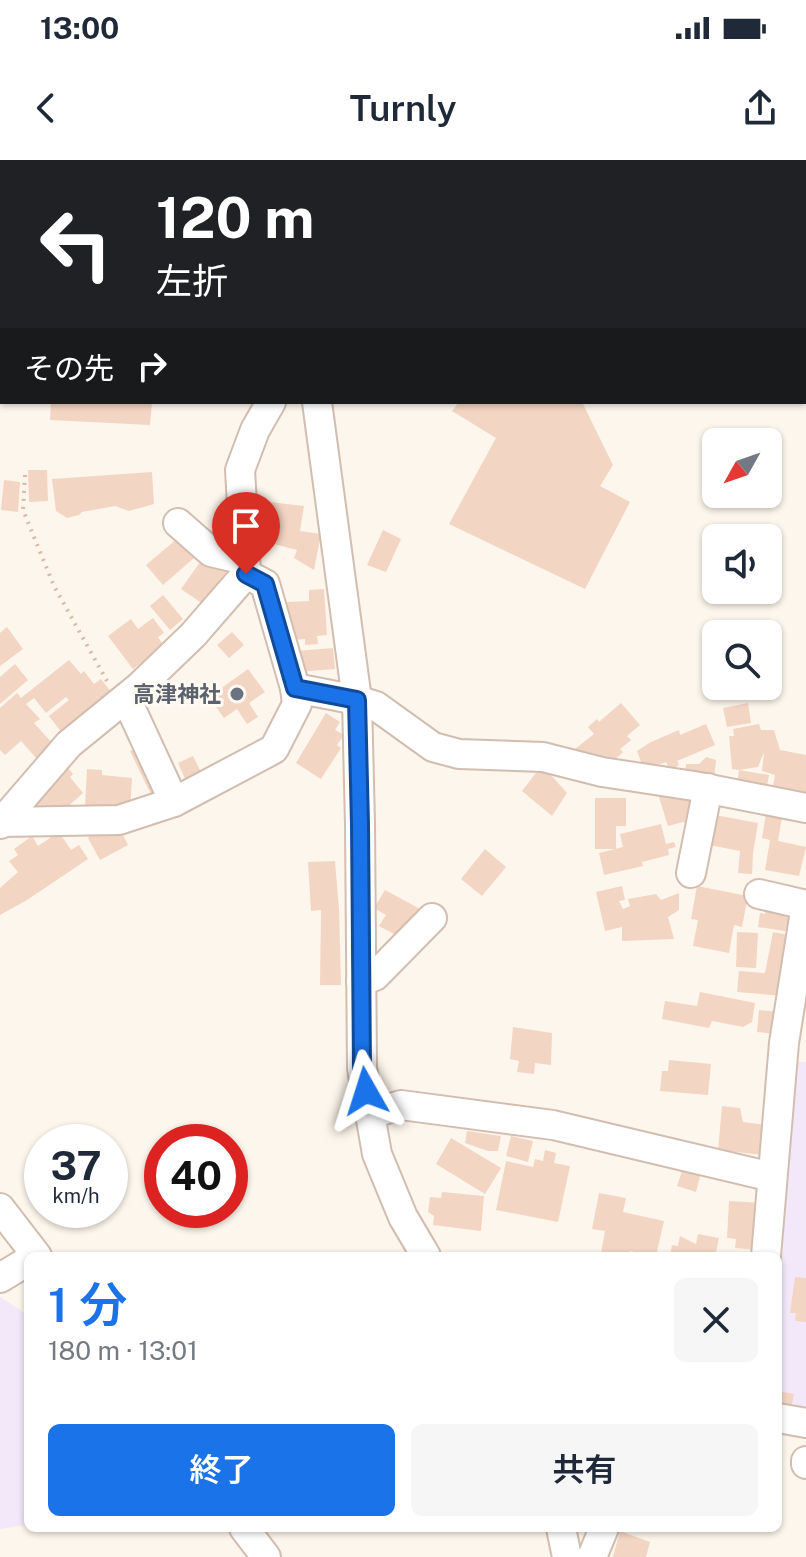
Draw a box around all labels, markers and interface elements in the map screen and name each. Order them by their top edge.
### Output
text: 13:00 [40,10,119,46]
icon: back [24,86,68,130]
icon: share [738,86,782,130]
text: Turnly [349,87,457,129]
text: 120 m [156,185,314,251]
icon: left [24,192,128,296]
text: 左折 [156,260,228,302]
icon: right [130,344,174,388]
text: その先 [24,350,114,386]
north arrow [702,428,782,508]
map controls [702,428,782,700]
pin [212,492,280,574]
icon: arrive [224,504,268,548]
button: sound [702,524,782,604]
button: search [702,620,782,700]
place label: 高津神社 [133,681,221,707]
marker: 高津神社 [228,685,246,703]
position arrow [324,1049,408,1133]
speed limit sign: 40 [144,1124,248,1228]
text: 37 [51,1142,101,1189]
text: km/h [52,1184,100,1208]
text: 1 分 [48,1276,127,1333]
button: close [674,1278,758,1362]
text: 180 m · 13:01 [48,1335,198,1366]
button: 終了 [48,1424,395,1516]
button: 共有 [411,1424,758,1516]

